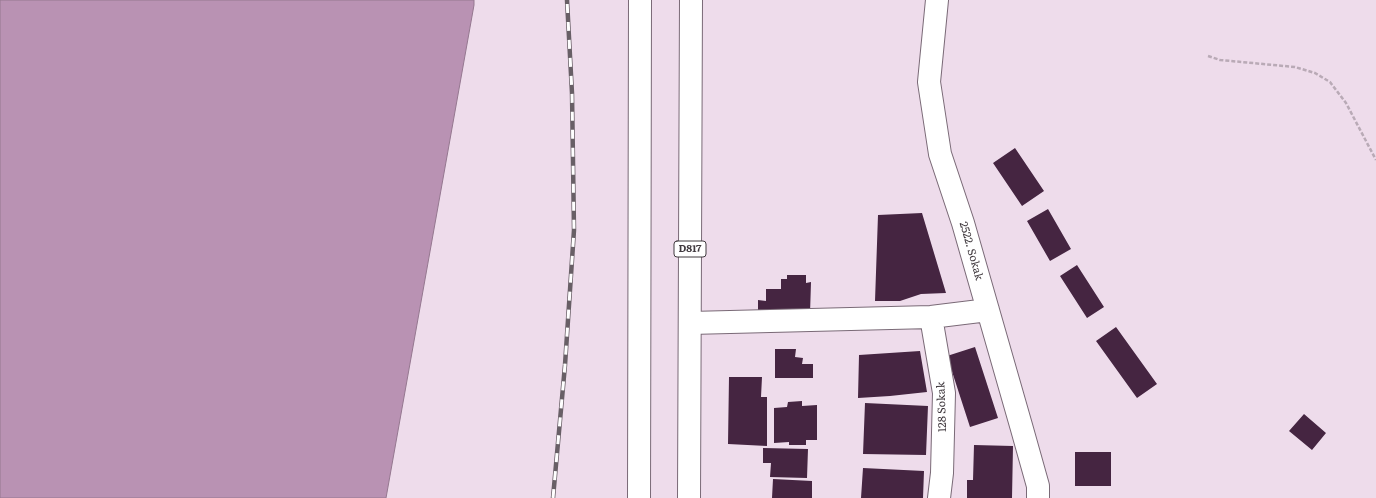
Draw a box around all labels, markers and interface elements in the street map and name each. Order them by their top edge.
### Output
street label: 2522. Sokak [956,220,986,282]
road number: D817 [674,241,706,257]
street label: 128 Sokak [935,382,949,432]

